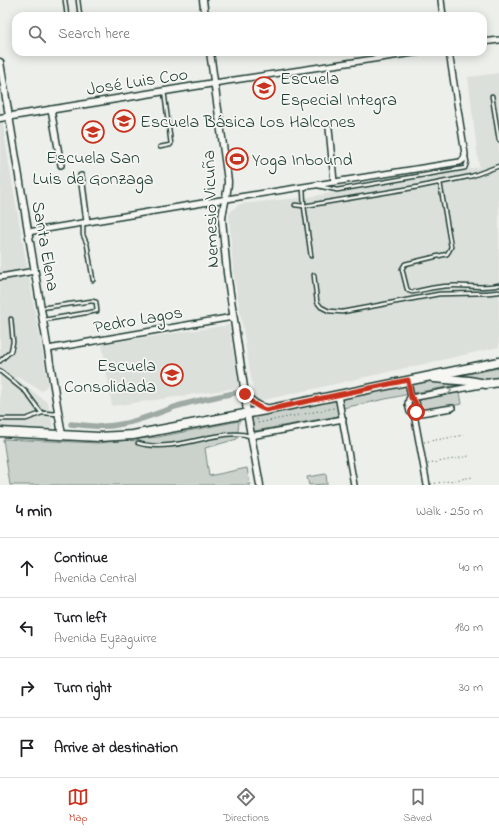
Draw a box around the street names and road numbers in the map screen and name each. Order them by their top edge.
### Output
street label: José Luis Coo [85,62,190,104]
street label: Nemesio Vicuña [197,150,227,268]
street label: Santa Elena [23,199,65,293]
street label: Pedro Lagos [92,300,185,343]

